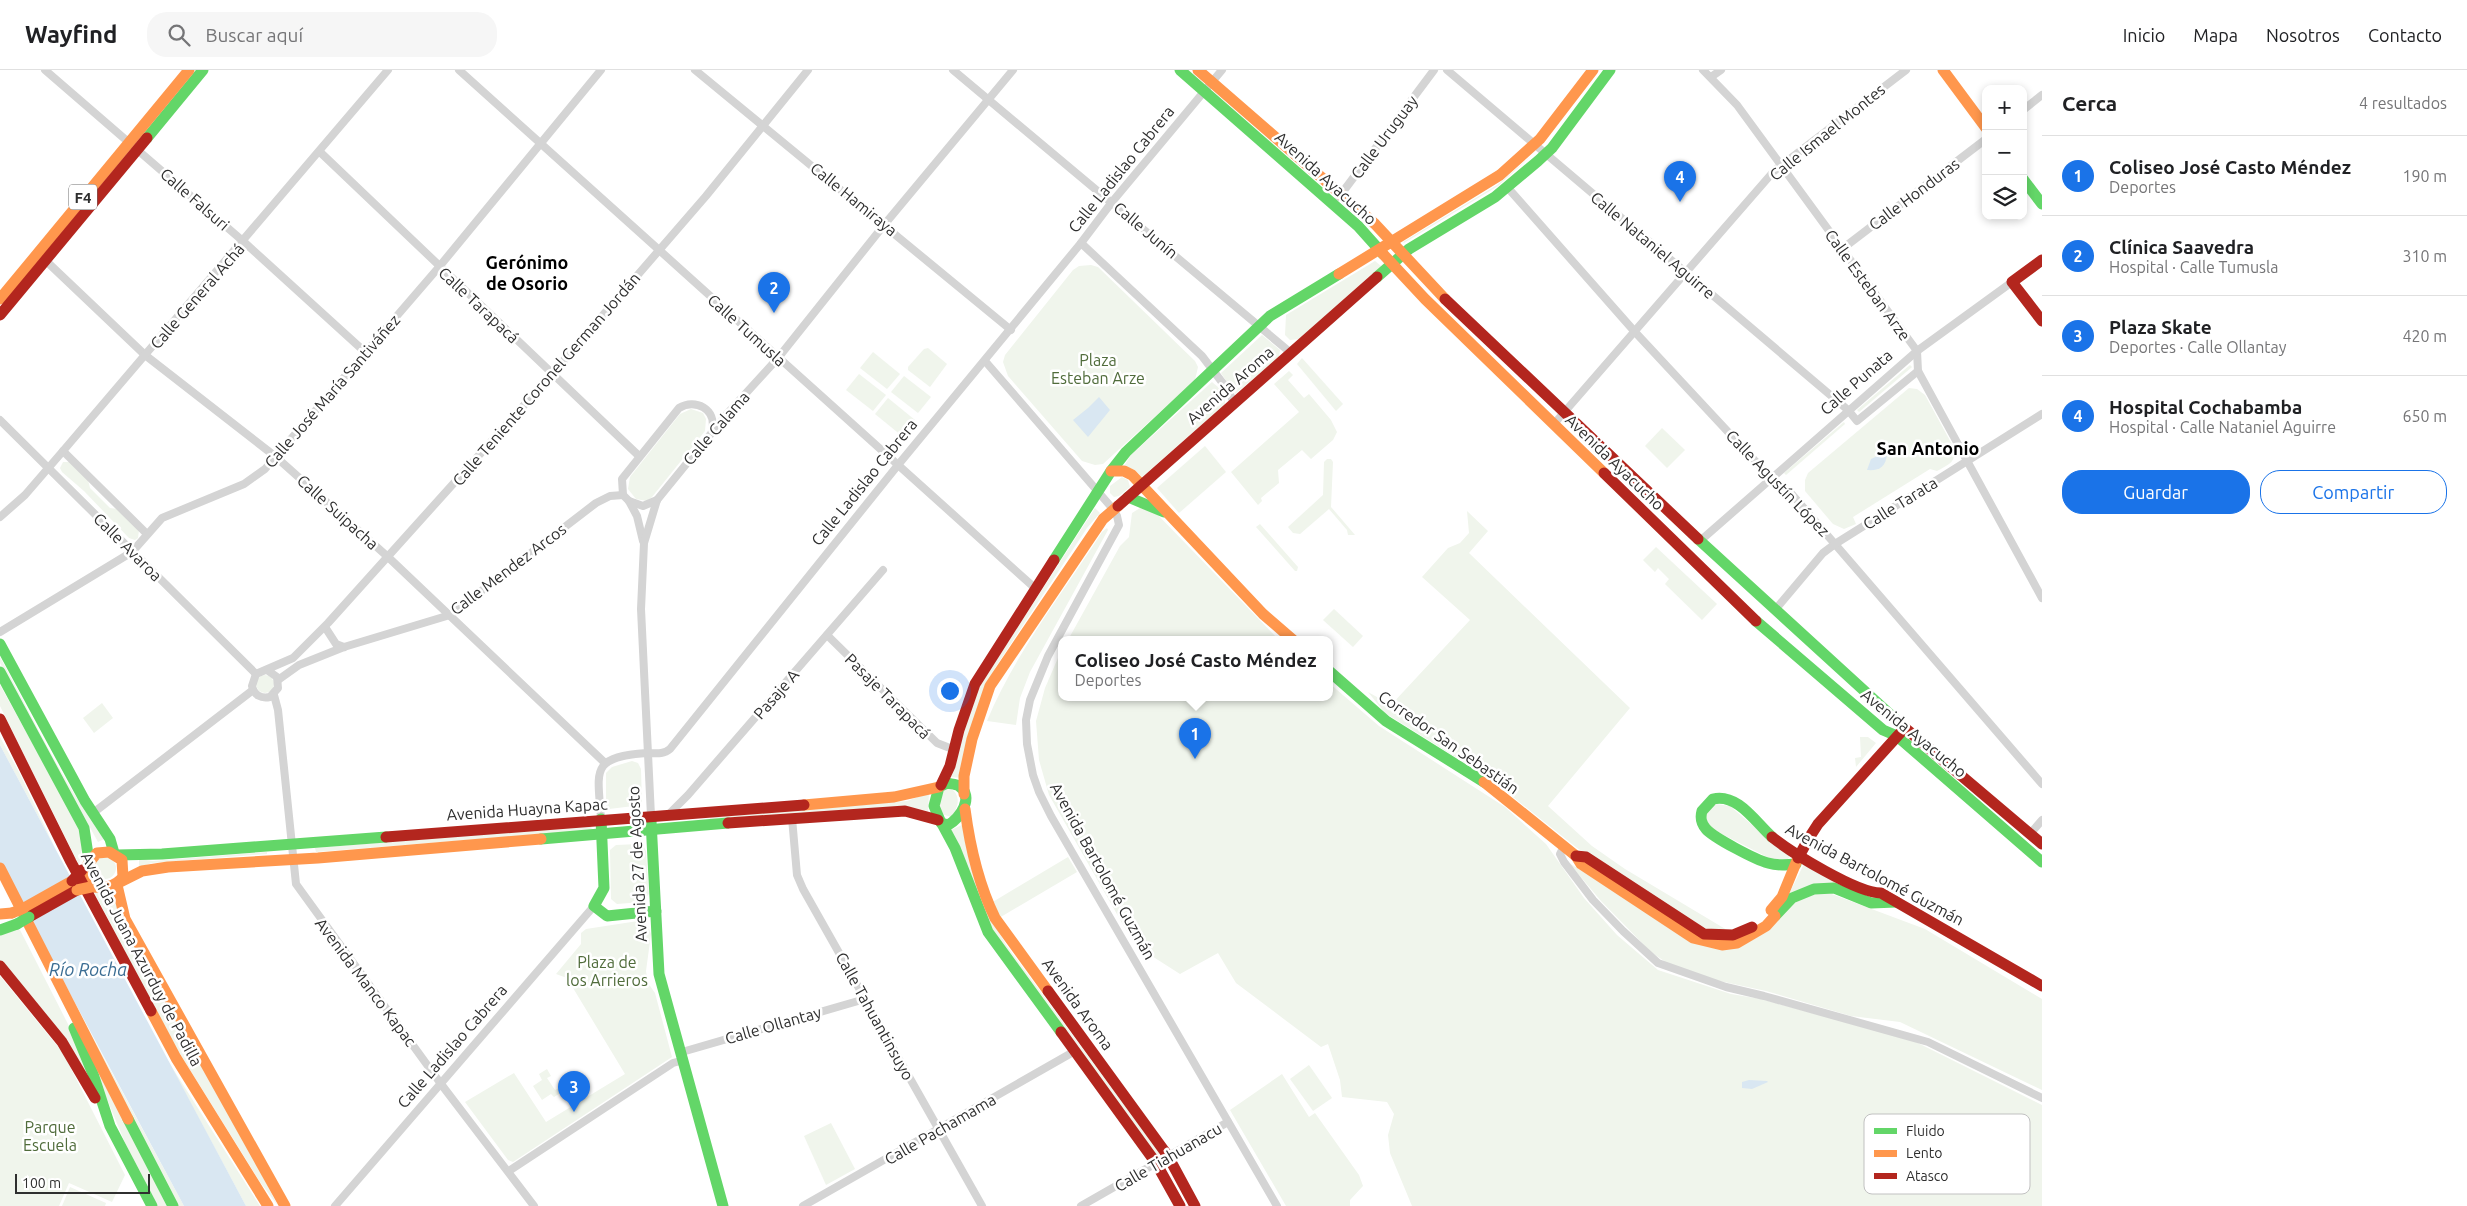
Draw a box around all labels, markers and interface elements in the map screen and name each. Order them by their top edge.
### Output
search box [147,12,497,57]
text: Wayfind [25,21,117,48]
icon: search [165,21,193,49]
text: Buscar aquí [205,24,303,46]
text: Inicio [2123,25,2165,45]
text: Mapa [2193,25,2238,45]
text: Nosotros [2266,25,2340,45]
text: Contacto [2368,25,2442,45]
street label: Calle Ismael Montes [1766,80,1888,184]
map controls [1982,85,2027,220]
button: + [1982,85,2027,130]
text: Cerca [2062,91,2117,115]
street label: Calle Uruguay [1347,92,1421,182]
text: 4 resultados [2359,94,2447,112]
street label: Calle Ladislao Cabrera [1064,102,1178,236]
street label: Avenida Ayacucho [1272,128,1380,228]
button: − [1982,130,2027,175]
street label: Calle Honduras [1865,154,1963,234]
text: Coliseo José Casto Méndez [2109,156,2351,178]
street label: Calle Hamiraya [807,159,901,239]
pin: 4 [1664,161,1696,202]
street label: Calle Falsuri [157,164,233,234]
text: 1 [2073,167,2083,185]
text: 190 m [2402,167,2447,185]
button: layers [1982,175,2027,220]
text: Deportes [2109,178,2176,196]
road number: F4 [69,184,97,210]
street label: Calle Nataniel Aguirre [1587,188,1719,302]
street label: Calle Junín [1110,198,1182,262]
street label: Calle Esteban Arze [1822,226,1914,344]
text: Clínica Saavedra [2109,236,2254,258]
street label: Calle General Achá [146,240,248,352]
text: 2 [2073,247,2083,265]
text: 310 m [2402,247,2447,265]
district label: Gerónimo de Osorio [486,252,568,293]
text: Hospital · Calle Tumusla [2109,258,2279,276]
street label: Calle Tarapacá [435,263,523,347]
street label: Calle Teniente Coronel German Jordán [449,269,643,489]
pin: 2 [758,272,790,313]
street label: Calle Tumusla [704,290,790,370]
street label: Calle José María Santiváñez [261,311,403,471]
text: Plaza Skate [2109,316,2212,338]
text: 3 [2073,327,2083,345]
text: 420 m [2402,327,2447,345]
text: Deportes · Calle Ollantay [2109,338,2287,356]
street label: Avenida Aroma [1183,342,1277,428]
street label: Calle Punata [1816,346,1896,418]
park label: Plaza Esteban Arze [1051,351,1145,387]
street label: Calle Calama [679,388,753,468]
text: Hospital Cochabamba [2109,396,2302,418]
text: 4 [2073,407,2083,425]
text: 650 m [2402,407,2447,425]
street label: Avenida Ayacucho [1562,410,1668,514]
street label: Calle Ladislao Cabrera [807,415,921,549]
text: Hospital · Calle Nataniel Aguirre [2109,418,2336,436]
street label: Calle Agustín López [1723,426,1833,540]
district label: San Antonio [1877,438,1979,458]
button: Guardar [2062,470,2250,514]
button: Compartir [2260,470,2447,514]
street label: Calle Suipacha [294,471,382,553]
street label: Calle Tarata [1860,473,1940,533]
street label: Calle Avaroa [90,509,166,585]
street label: Calle Mendez Arcos [447,520,569,618]
popup [1058,636,1333,701]
text: Coliseo José Casto Méndez [1074,649,1317,671]
street label: Pasaje Tarapacá [842,650,934,742]
street label: Pasaje A [750,665,803,722]
text: Deportes [1074,671,1141,689]
your location [937,678,963,704]
street label: Avenida Ayacucho [1858,685,1970,781]
street label: Corredor San Sebastián [1375,687,1523,797]
pin: 1 [1179,718,1211,759]
street label: Avenida Bartolomé Guzmán [1047,779,1159,963]
street label: Avenida 27 de Agosto [624,786,650,942]
street label: Avenida Huayna Kapac [446,794,609,824]
street label: Avenida Bartolomé Guzmán [1783,819,1967,929]
street label: Avenida Juana Azurduy de Padilla [78,849,206,1069]
street label: Avenida Manco Kapac [312,914,420,1050]
street label: Calle Tahuantinsuyo [832,949,918,1083]
park label: Plaza de los Arrieros [566,953,648,989]
street label: Avenida Aroma [1039,955,1117,1053]
water label: Río Rocha [49,959,127,979]
street label: Calle Ladislao Cabrera [394,981,510,1111]
street label: Calle Ollantay [723,1003,823,1047]
pin: 3 [558,1071,590,1112]
street label: Calle Pachamama [881,1090,999,1168]
legend [1864,1114,2030,1194]
park label: Parque Escuela [23,1118,77,1154]
street label: Calle Tiahuanacu [1111,1119,1225,1195]
text: Fluido [1906,1123,1945,1139]
text: Lento [1906,1145,1943,1161]
text: Atasco [1906,1168,1949,1184]
scale bar [15,1171,150,1194]
text: 100 m [22,1175,61,1191]

